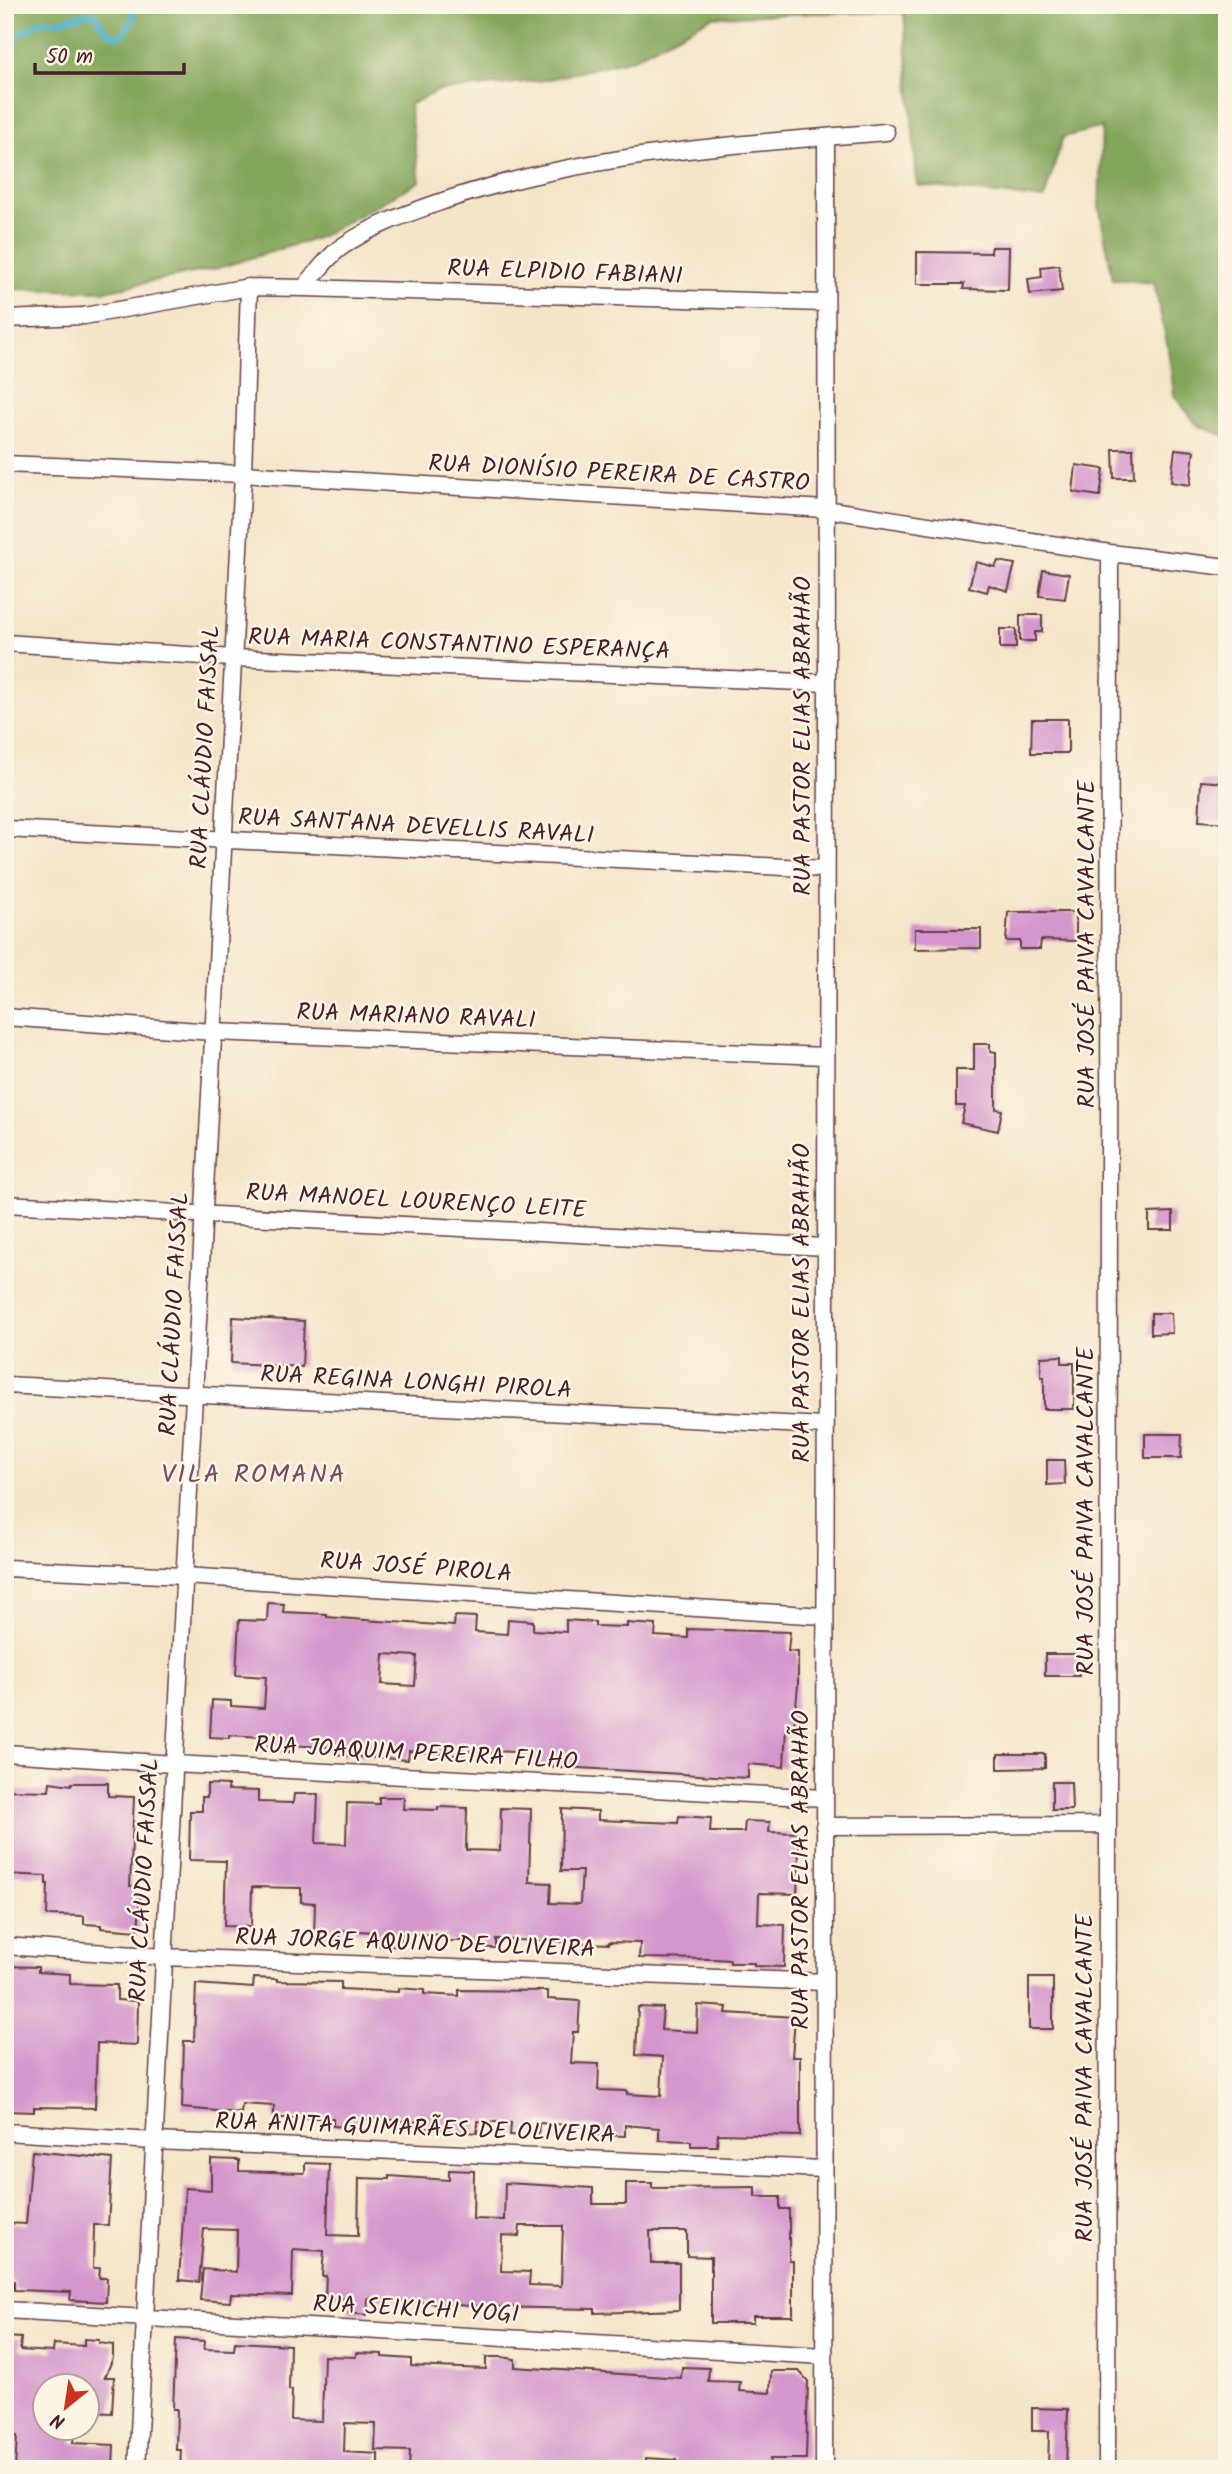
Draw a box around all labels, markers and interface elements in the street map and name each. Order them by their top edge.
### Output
scale bar [35,32,184,76]
text: 50 m [46,41,93,74]
street label: RUA ELPIDIO FABIANI [447,249,683,297]
street label: RUA DIONÍSIO PEREIRA DE CASTRO [427,445,811,503]
street label: RUA PASTOR ELIAS ABRAHÃO [784,576,823,896]
street label: RUA MARIA CONSTANTINO ESPERANÇA [247,618,671,672]
street label: RUA CLÁUDIO FAISSAL [180,624,232,870]
street label: RUA JOSÉ PAIVA CAVALCANTE [1068,779,1107,1108]
street label: RUA SANT'ANA DEVELLIS RAVALI [237,798,595,856]
street label: RUA MARIANO RAVALI [296,993,536,1041]
street label: RUA PASTOR ELIAS ABRAHÃO [783,1143,822,1463]
street label: RUA MANOEL LOURENÇO LEITE [245,1174,588,1230]
street label: RUA CLÁUDIO FAISSAL [149,1191,201,1437]
street label: RUA JOSÉ PAIVA CAVALCANTE [1067,1346,1106,1675]
street label: RUA REGINA LONGHI PIROLA [259,1355,573,1411]
district label: VILA ROMANA [161,1454,347,1496]
street label: RUA JOSÉ PIROLA [319,1542,513,1594]
street label: RUA PASTOR ELIAS ABRAHÃO [782,1710,821,2030]
street label: RUA JOAQUIM PEREIRA FILHO [253,1726,579,1782]
street label: RUA CLÁUDIO FAISSAL [119,1757,171,2003]
street label: RUA JOSÉ PAIVA CAVALCANTE [1066,1913,1105,2242]
street label: RUA JORGE AQUINO DE OLIVEIRA [234,1918,596,1970]
street label: RUA ANITA GUIMARÃES DE OLIVEIRA [214,2103,616,2155]
street label: RUA SEIKICHI YOGI [312,2285,520,2335]
north arrow [32,2372,102,2442]
text: N [46,2404,71,2436]

